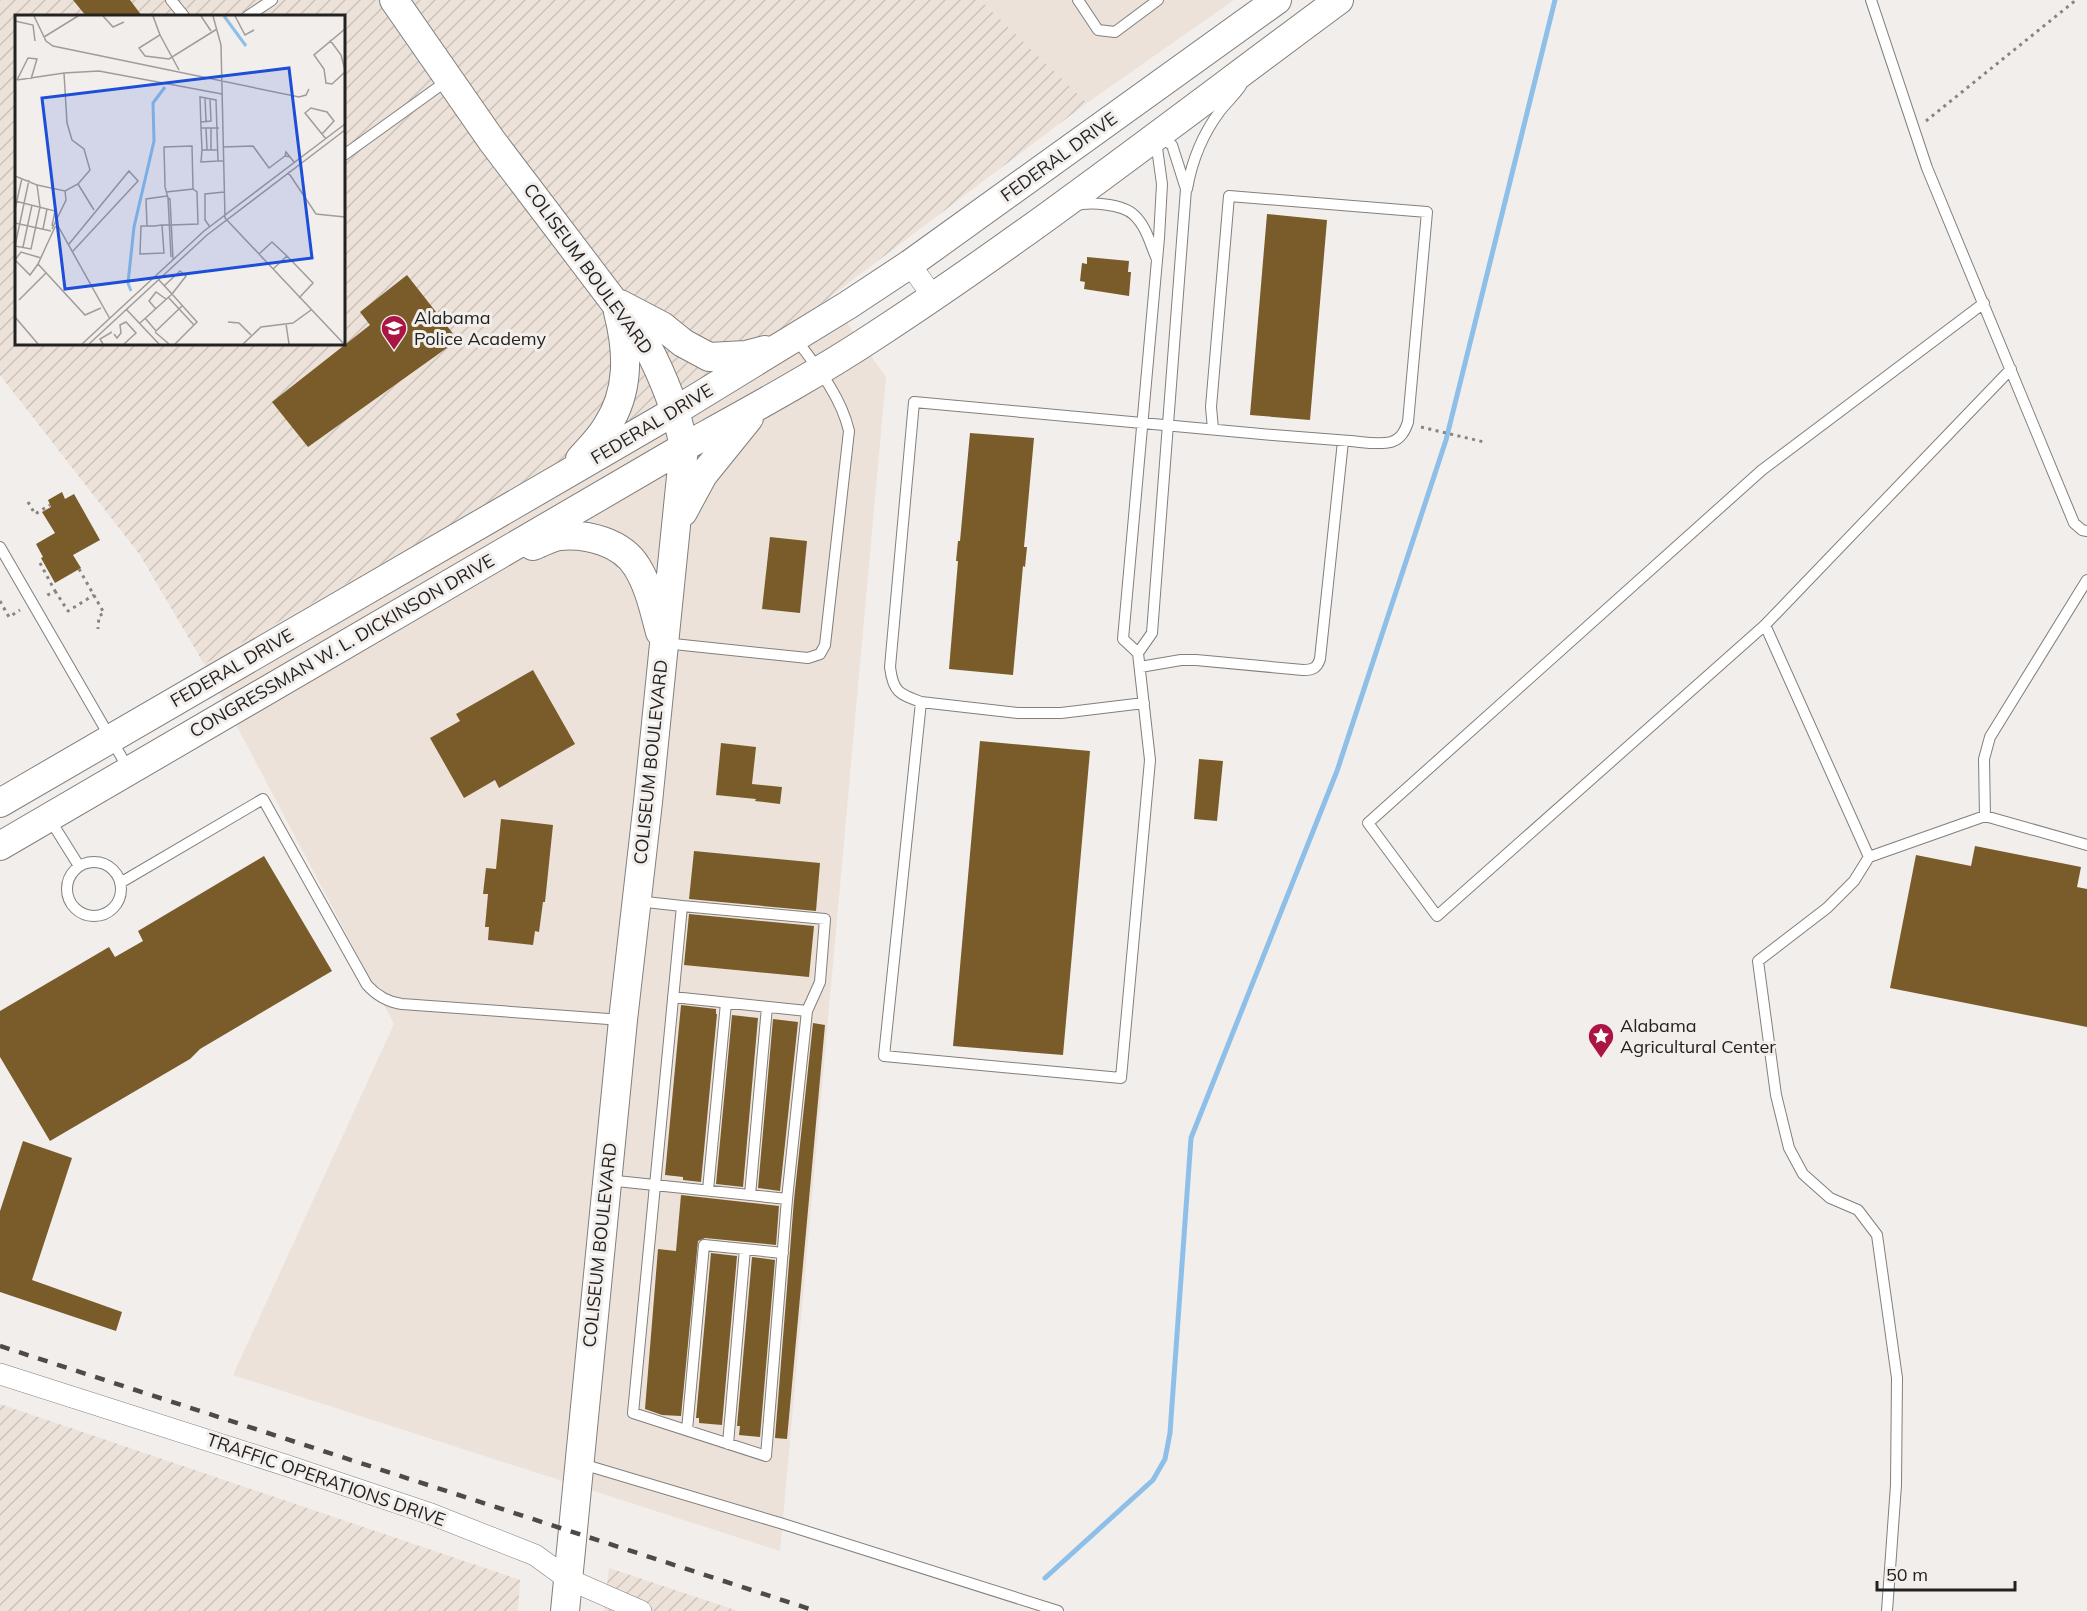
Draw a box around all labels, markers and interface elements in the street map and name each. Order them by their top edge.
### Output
inset map [15,15,345,345]
street label: FEDERAL DRIVE [996,107,1121,207]
street label: COLISEUM BOULEVARD [519,179,658,359]
place label: Alabama Police Academy [414,306,546,350]
school or university icon: Alabama Police Academy [379,313,409,351]
street label: FEDERAL DRIVE [586,378,717,469]
street label: CONGRESSMAN W. L. DICKINSON DRIVE [185,549,498,743]
street label: FEDERAL DRIVE [166,623,297,712]
street label: COLISEUM BOULEVARD [628,658,673,865]
place label: Alabama Agricultural Center [1620,1014,1776,1058]
place icon: Alabama Agricultural Center [1586,1021,1616,1059]
street label: COLISEUM BOULEVARD [577,1141,622,1348]
street label: TRAFFIC OPERATIONS DRIVE [204,1428,449,1531]
scale bar [1877,1554,2015,1592]
text: 50 m [1886,1563,1928,1586]

